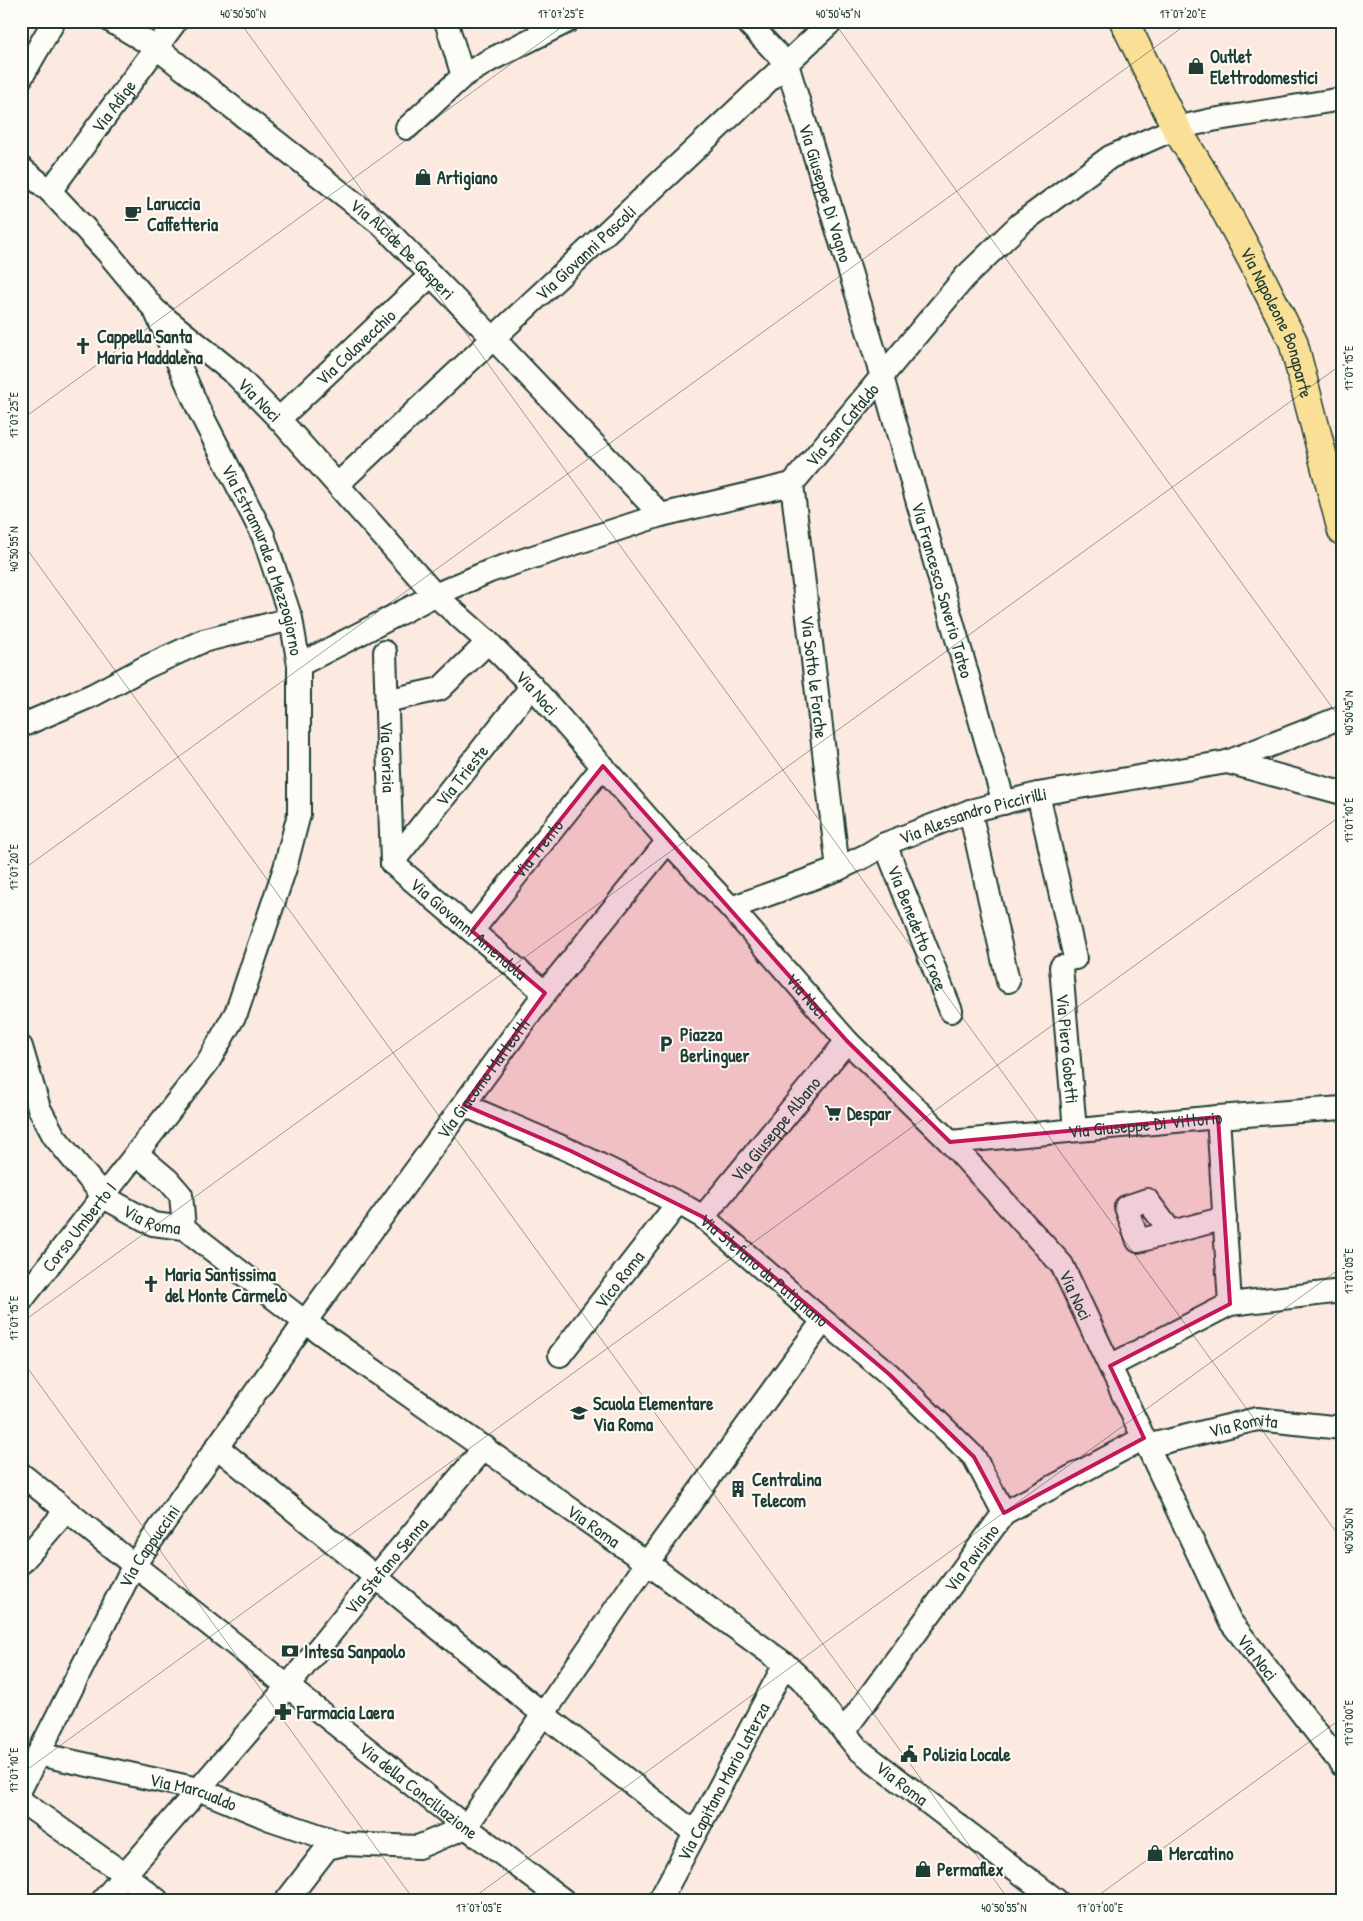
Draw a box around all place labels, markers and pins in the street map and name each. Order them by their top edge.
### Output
place label: Outlet Elettrodomestici [1210,44,1318,90]
shop icon: Outlet Elettrodomestici [1186,56,1206,76]
place label: Artigiano [437,165,498,191]
shop icon: Artigiano [413,167,433,187]
place label: Laruccia Caffetteria [147,191,219,237]
cafe icon: Laruccia Caffetteria [123,203,143,223]
place label: Cappella Santa Maria Maddalena [97,324,204,370]
church icon: Cappella Santa Maria Maddalena [73,336,93,356]
place label: Piazza Berlinguer [680,1022,750,1069]
parking icon: Piazza Berlinguer [656,1034,676,1054]
place label: Despar [847,1101,891,1127]
supermarket icon: Despar [823,1103,843,1123]
place label: Maria Santissima del Monte Carmelo [165,1262,288,1308]
church icon: Maria Santissima del Monte Carmelo [141,1274,161,1294]
place label: Scuola Elementare Via Roma [593,1391,714,1437]
school or university icon: Scuola Elementare Via Roma [569,1403,589,1423]
place label: Centralina Telecom [751,1467,822,1513]
building icon: Centralina Telecom [728,1479,748,1499]
place label: Intesa Sanpaolo [304,1639,406,1665]
bank icon: Intesa Sanpaolo [280,1641,300,1661]
place label: Farmacia Laera [296,1700,395,1725]
pharmacy icon: Farmacia Laera [273,1702,293,1722]
place label: Polizia Locale [923,1742,1011,1767]
public building icon: Polizia Locale [899,1744,919,1764]
place label: Mercatino [1169,1841,1234,1866]
shop icon: Mercatino [1145,1843,1165,1863]
place label: Permaflex [937,1857,1004,1882]
shop icon: Permaflex [913,1859,933,1879]

